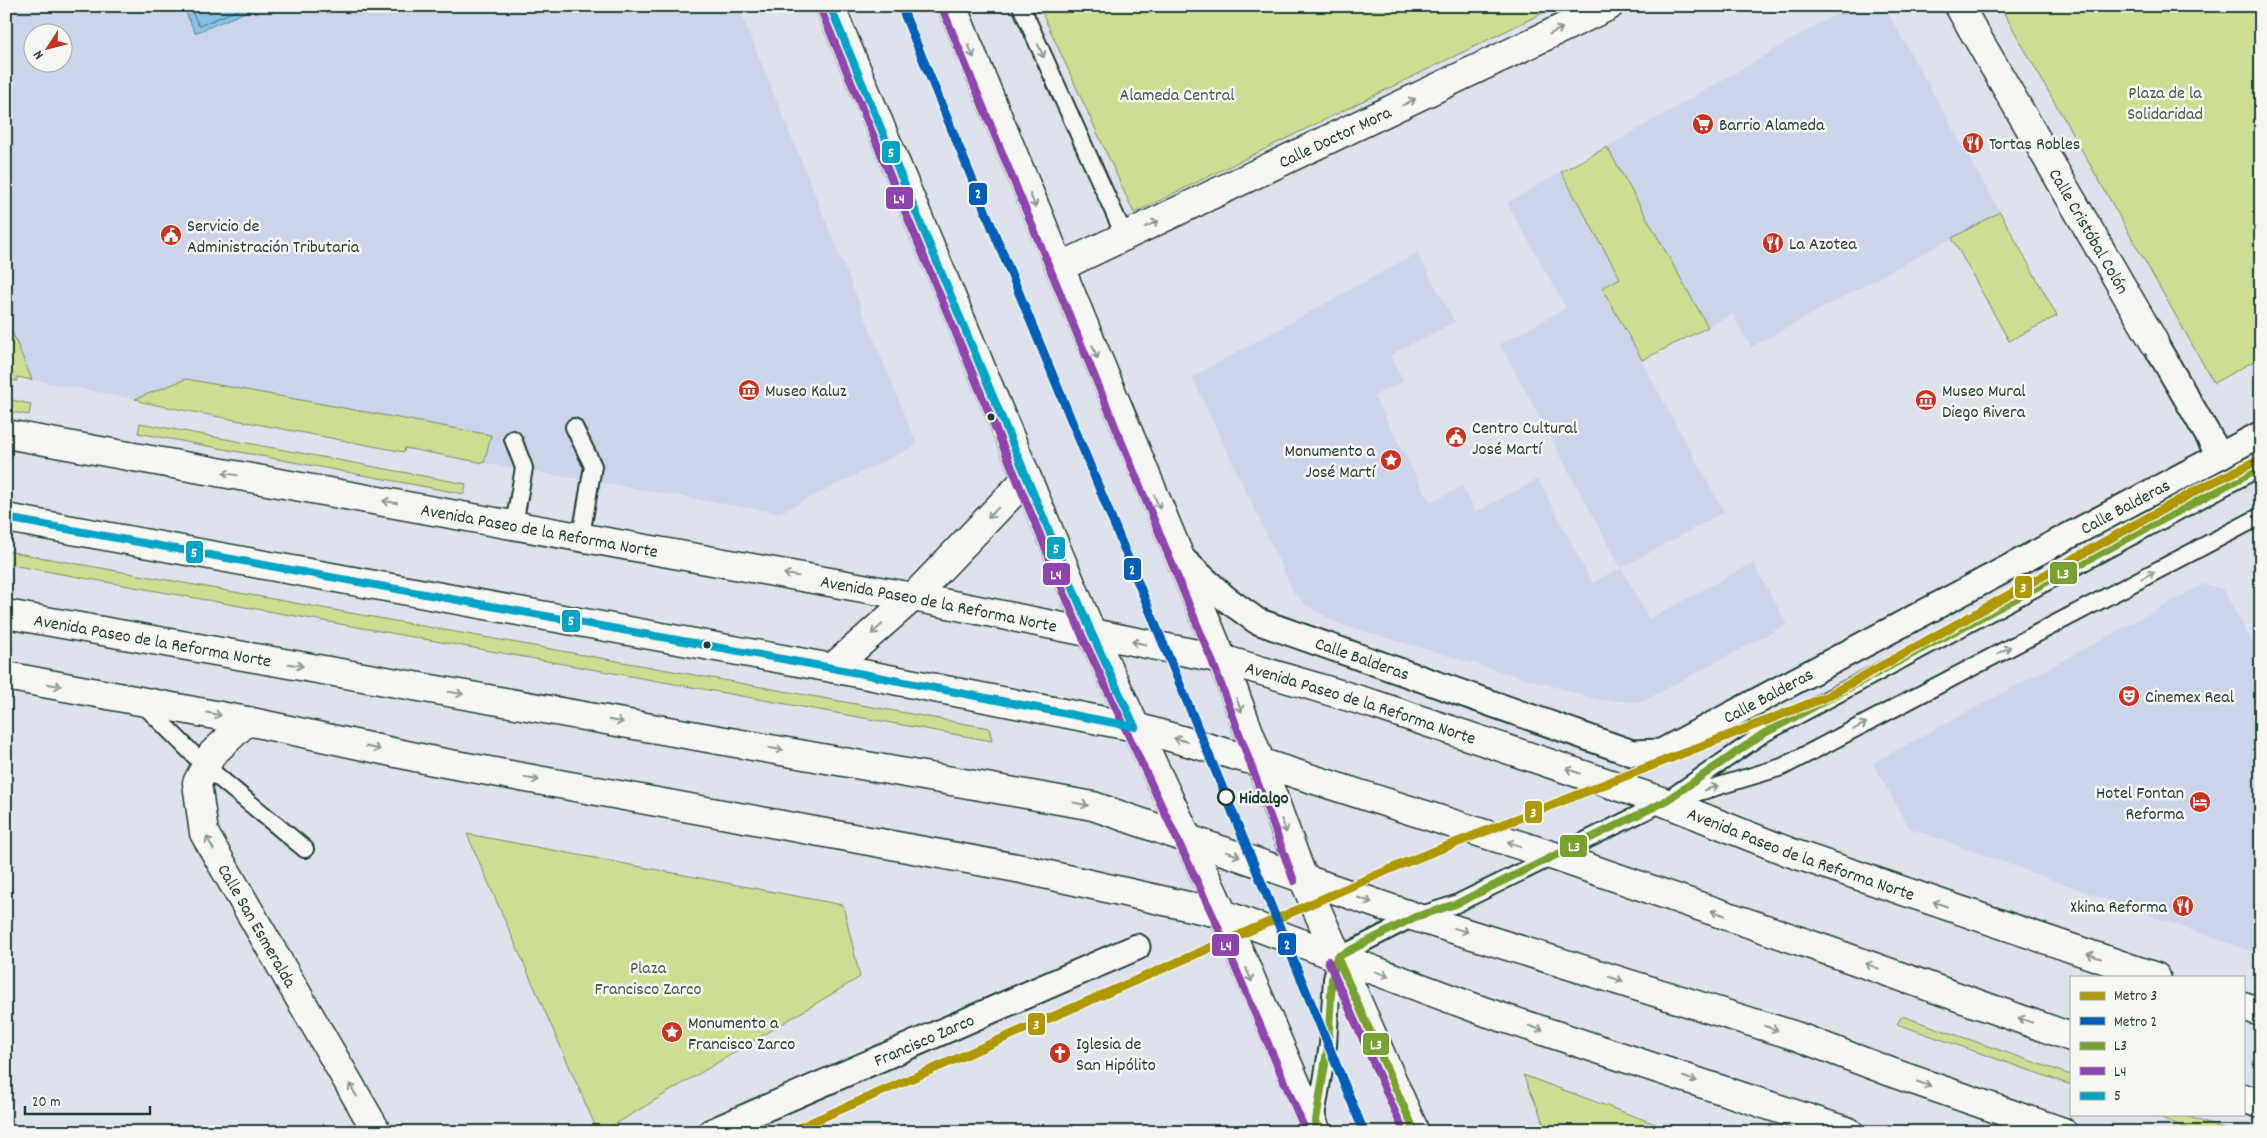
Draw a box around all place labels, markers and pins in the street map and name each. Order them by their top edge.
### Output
supermarket icon: Barrio Alameda [1691,112,1715,136]
place label: Barrio Alameda [1719,114,1825,139]
restaurant icon: Tortas Robles [1961,131,1985,155]
place label: Tortas Robles [1989,133,2080,158]
place label: Servicio de Administración Tributaria [187,215,360,261]
public building icon: Servicio de Administración Tributaria [159,223,183,247]
restaurant icon: La Azotea [1761,231,1785,255]
place label: La Azotea [1789,233,1857,258]
museum icon: Museo Kaluz [737,378,761,402]
place label: Museo Kaluz [765,380,847,405]
place label: Museo Mural Diego Rivera [1942,380,2026,426]
museum icon: Museo Mural Diego Rivera [1914,388,1938,412]
unlabelled marker [986,412,996,422]
place label: Centro Cultural José Martí [1472,417,1578,463]
public building icon: Centro Cultural José Martí [1444,425,1468,449]
place label: Monumento a José Martí [1285,440,1377,486]
place icon: Monumento a José Martí [1379,448,1403,472]
unlabelled marker [702,640,712,650]
theatre icon: Cinemex Real [2117,684,2141,708]
place label: Cinemex Real [2145,686,2235,711]
place label: Hotel Fontan Reforma [2096,782,2185,828]
place label: Hidalgo [1239,787,1289,812]
marker: Hidalgo [1217,788,1235,806]
hotel icon: Hotel Fontan Reforma [2188,790,2212,814]
restaurant icon: Xkina Reforma [2171,894,2195,918]
place label: Xkina Reforma [2071,896,2168,921]
place label: Monumento a Francisco Zarco [688,1012,795,1058]
place icon: Monumento a Francisco Zarco [660,1020,684,1044]
place label: Iglesia de San Hipólito [1076,1033,1156,1079]
church icon: Iglesia de San Hipólito [1048,1041,1072,1065]

